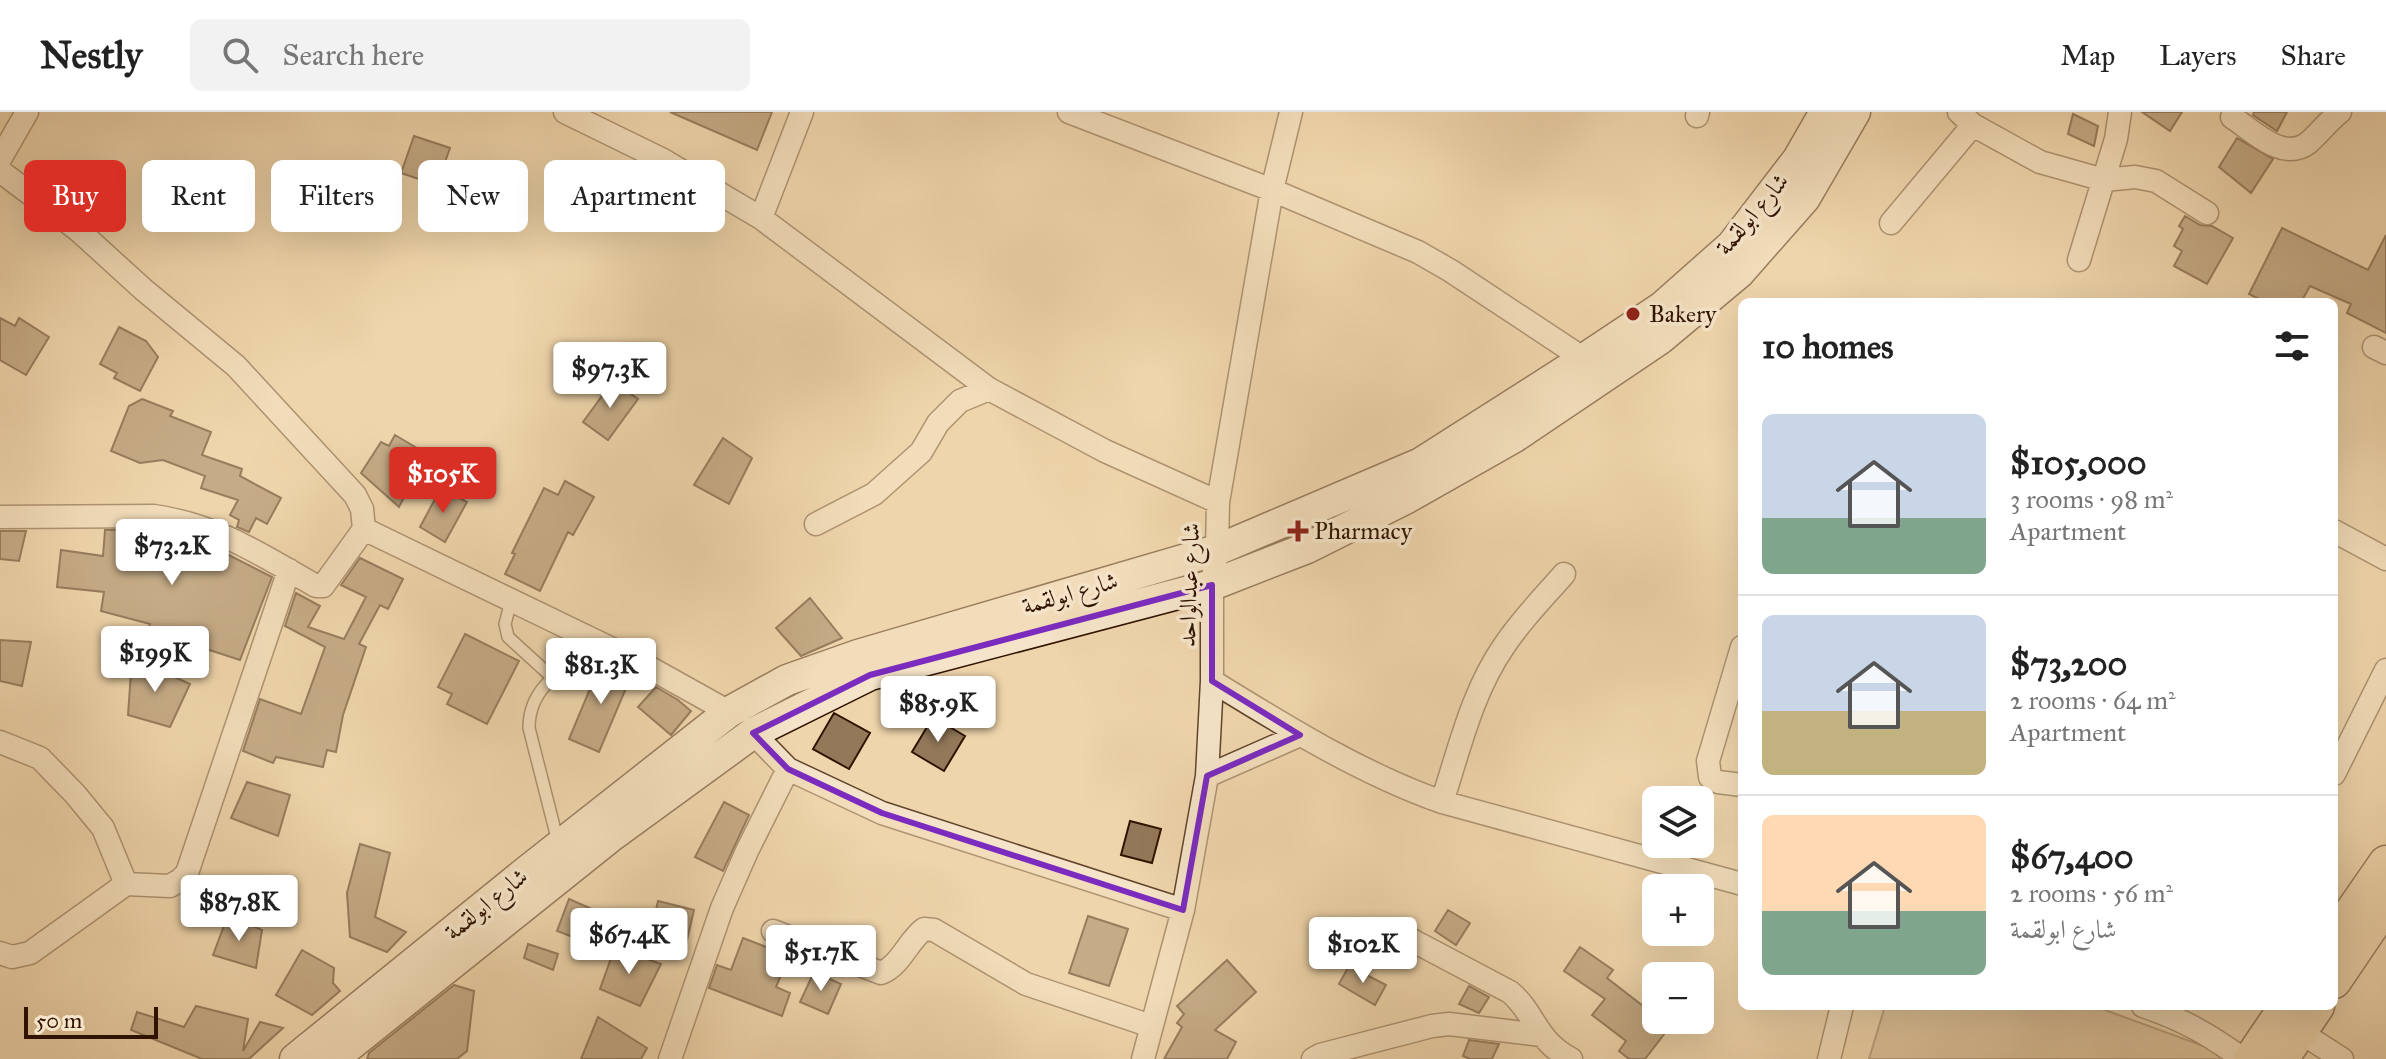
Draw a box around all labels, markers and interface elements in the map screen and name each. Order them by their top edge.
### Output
search box [190,19,750,91]
text: Nestly [40,32,142,78]
icon: search [218,33,262,77]
text: Search here [282,37,424,73]
text: Map [2060,38,2115,73]
text: Layers [2159,38,2237,73]
text: Share [2281,38,2346,73]
chip: Buy [24,160,126,232]
chip: Rent [142,160,255,232]
chip: Filters [271,160,402,232]
chip: New [418,160,528,232]
chip: Apartment [544,160,725,232]
street label: شارع ابولقمة [1709,167,1799,265]
place label: Bakery [1649,299,1717,329]
marker: Bakery [1624,305,1642,323]
icon: filters [2270,324,2314,368]
text: 10 homes [1762,326,1893,367]
pin: $97.3K [545,342,675,410]
text: $97.3K [571,352,649,384]
text: $105,000 [2010,442,2147,483]
icon: home [1826,446,1922,542]
pin: $105K [387,447,499,515]
text: $105K [407,457,479,489]
text: 3 rooms · 98 m² [2010,483,2173,515]
text: Apartment [2010,515,2126,547]
place label: Pharmacy [1314,516,1413,546]
pin: $73.2K [107,519,237,587]
street label: شارع عبدالواحد [1172,522,1211,648]
marker: Pharmacy [1289,522,1307,540]
text: $73.2K [134,529,210,561]
street label: شارع ابولقمة [1019,565,1123,626]
pin: $199K [99,626,211,694]
text: $199K [119,636,191,668]
pin: $81.3K [536,638,666,706]
text: $73,200 [2010,643,2127,684]
icon: home [1826,647,1922,743]
text: $81.3K [564,648,638,680]
pin: $85.9K [873,676,1003,744]
text: 2 rooms · 64 m² [2010,684,2176,716]
text: $85.9K [899,686,977,718]
text: Apartment [2010,716,2126,748]
map controls [1642,786,1714,1034]
button: layers [1642,786,1714,858]
text: $67,400 [2010,836,2133,877]
icon: home [1826,847,1922,943]
street label: شارع ابولقمة [438,861,537,950]
button: + [1642,874,1714,946]
pin: $87.8K [174,875,304,943]
text: 2 rooms · 56 m² [2010,877,2173,909]
text: $87.8K [199,885,279,917]
pin: $67.4K [564,908,694,976]
text: شارع ابولقمة [2010,913,2117,945]
pin: $102K [1307,917,1419,985]
text: $67.4K [588,918,670,950]
pin: $51.7K [756,925,886,993]
text: $102K [1327,927,1399,959]
text: $51.7K [784,935,858,967]
button: − [1642,962,1714,1034]
scale bar [24,1003,158,1039]
text: 50 m [36,1007,82,1034]

